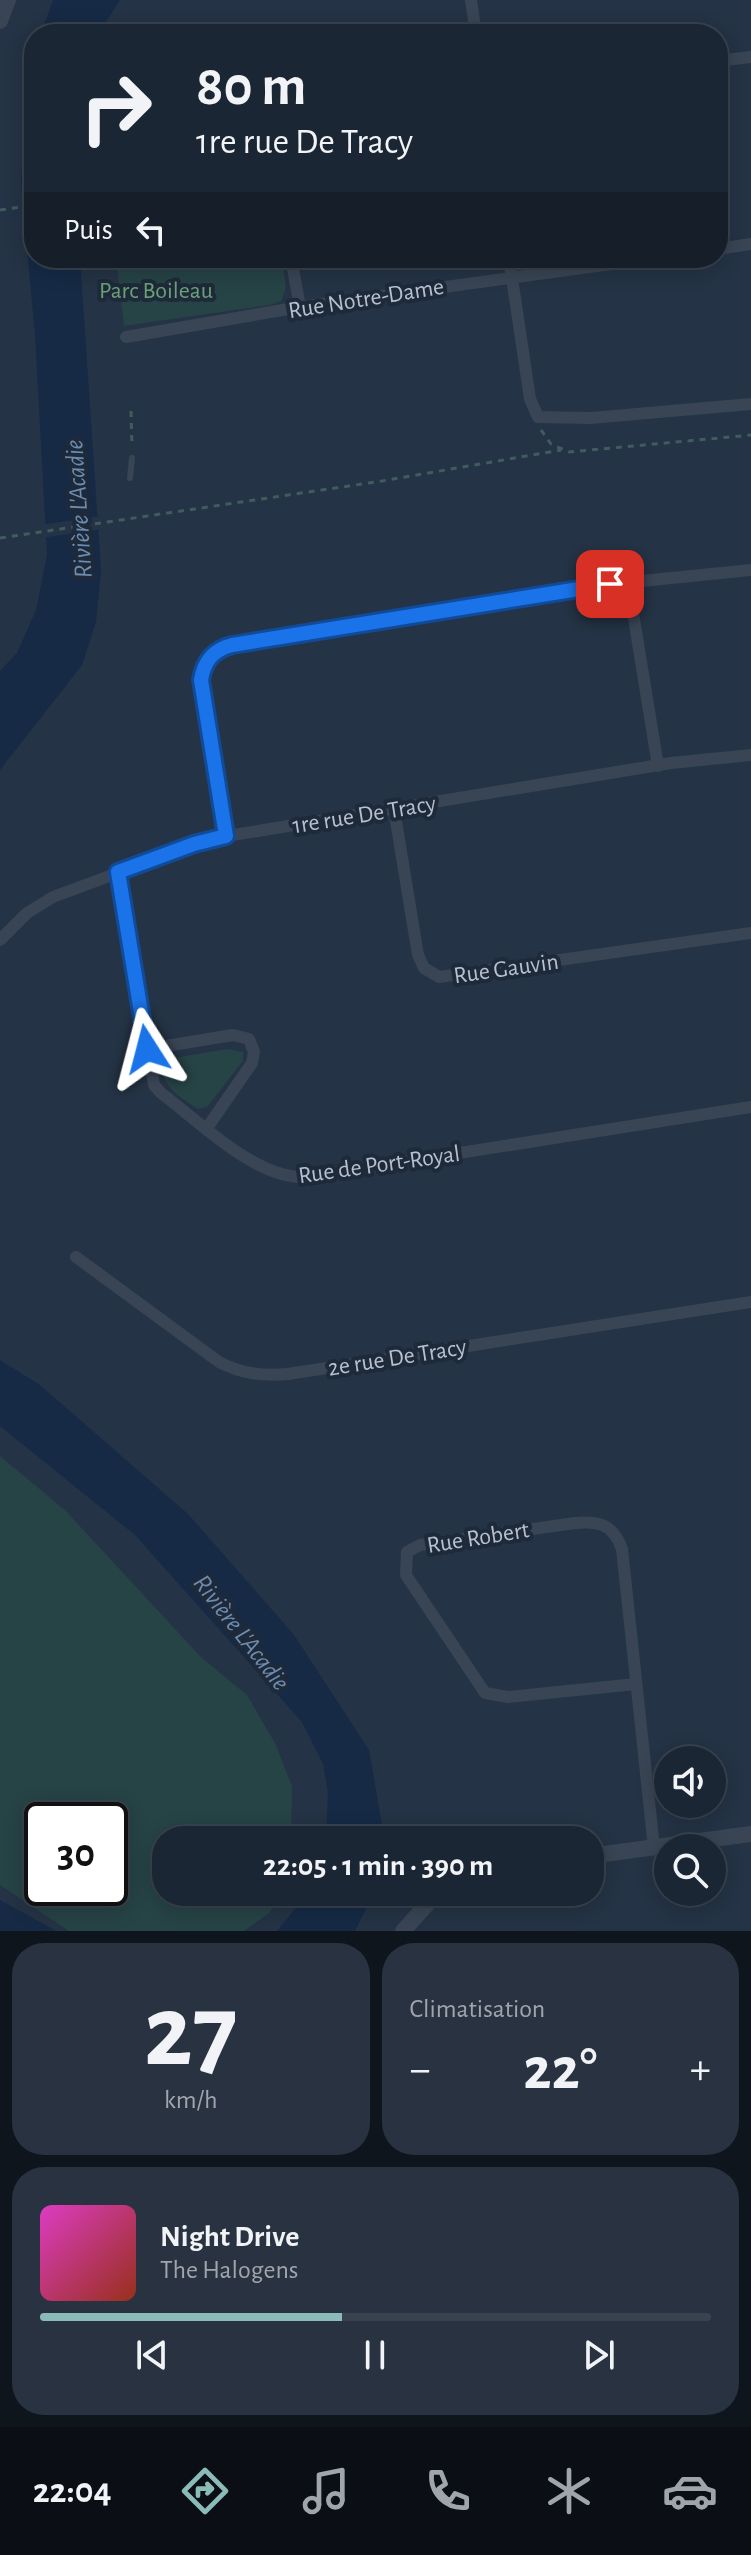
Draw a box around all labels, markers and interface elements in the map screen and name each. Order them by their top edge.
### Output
icon: right [64,56,168,160]
text: 80 m [196,59,306,115]
text: 1re rue De Tracy [196,124,413,160]
icon: left [129,208,173,252]
text: Puis [64,215,113,245]
street label: Rue Notre-Dame [286,275,446,323]
park label: Parc Boileau [99,279,213,303]
water label: Rivière L'Acadie [61,439,97,579]
pin [576,550,644,618]
icon: arrive [588,562,632,606]
street label: 1re rue De Tracy [291,792,438,838]
street label: Rue Gauvin [452,950,560,988]
position arrow [105,1007,189,1091]
street label: Rue de Port-Royal [297,1142,462,1188]
street label: 2e rue De Tracy [326,1335,468,1381]
street label: Rue Robert [425,1518,531,1558]
water label: Rivière L'Acadie [188,1570,294,1695]
map controls [654,1746,726,1906]
button: sound [654,1746,726,1818]
speed limit sign: 30 [24,1802,128,1906]
button: search [654,1834,726,1906]
text: 22:05 · 1 min · 390 m [263,1851,493,1881]
text: 27 [144,1981,238,2085]
text: Climatisation [410,1996,545,2022]
text: 22° [523,2040,597,2100]
text: − [410,2048,431,2092]
text: + [690,2048,711,2092]
text: km/h [164,2087,218,2113]
text: Night Drive [160,2222,299,2252]
text: The Halogens [160,2257,298,2283]
icon: previous [130,2333,174,2377]
icon: pause [353,2333,397,2377]
icon: next [577,2333,621,2377]
icon: directions [177,2463,233,2519]
icon: music [298,2463,354,2519]
icon: phone [420,2463,476,2519]
icon: climate [541,2463,597,2519]
icon: car [662,2463,718,2519]
text: 22:04 [33,2473,112,2509]

